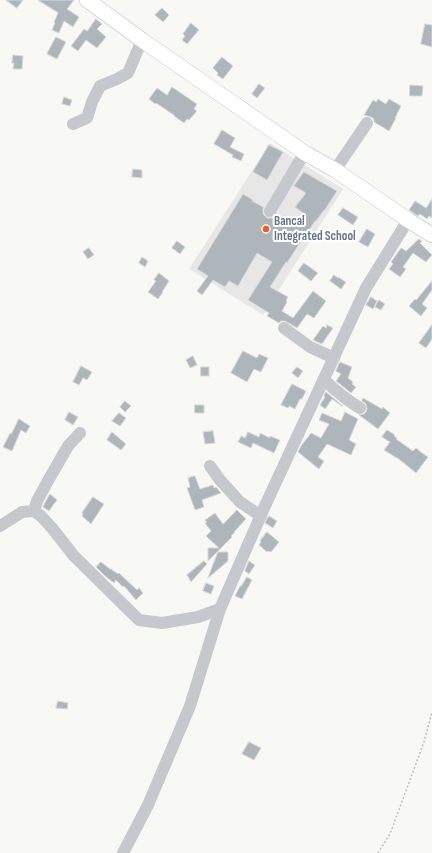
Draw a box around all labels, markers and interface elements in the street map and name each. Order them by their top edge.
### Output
place label: Bancal Integrated School [274,214,356,245]
marker: Bancal Integrated School [261,224,271,234]

